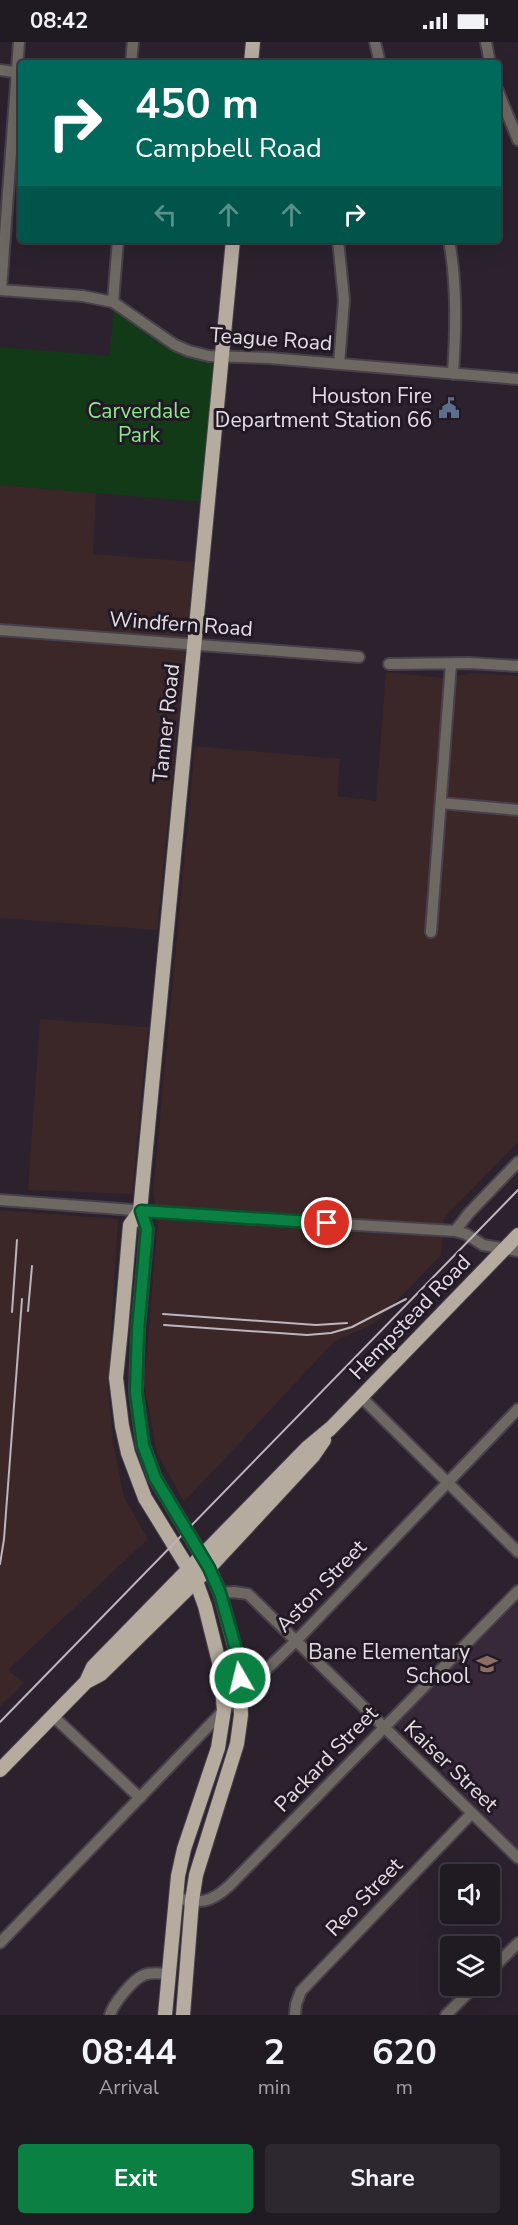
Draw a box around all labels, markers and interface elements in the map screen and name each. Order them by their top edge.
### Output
text: 08:42 [30,6,88,36]
text: 450 m [135,76,259,133]
icon: right [36,84,114,162]
text: Campbell Road [135,130,322,167]
icon: left [149,198,182,231]
icon: ahead [212,198,245,231]
icon: ahead [275,198,308,231]
icon: right [338,198,371,231]
street label: Teague Road [209,321,333,357]
place label: Houston Fire Department Station 66 [215,382,432,434]
public building icon: Houston Fire Department Station 66 [437,396,461,420]
park label: Carverdale Park [88,397,190,449]
street label: Windfern Road [108,605,254,643]
street label: Tanner Road [146,662,186,784]
pin [301,1197,352,1248]
icon: arrive [310,1206,343,1239]
street label: Hempstead Road [343,1248,477,1386]
street label: Aston Street [270,1533,373,1638]
place label: Bane Elementary School [308,1638,471,1690]
position arrow [208,1646,272,1710]
school or university icon: Bane Elementary School [475,1652,499,1676]
street label: Packard Street [268,1699,384,1818]
street label: Kaiser Street [398,1714,505,1818]
street label: Reo Street [319,1851,409,1942]
map controls [440,1864,500,1996]
button: sound [440,1864,500,1924]
button: layers [440,1936,500,1996]
text: 08:44 [81,2028,177,2077]
text: 2 [263,2028,285,2077]
text: 620 [372,2028,437,2077]
text: Arrival [99,2074,159,2101]
text: min [258,2074,291,2101]
text: m [396,2074,413,2101]
button: Exit [18,2144,253,2213]
button: Share [265,2144,500,2213]

